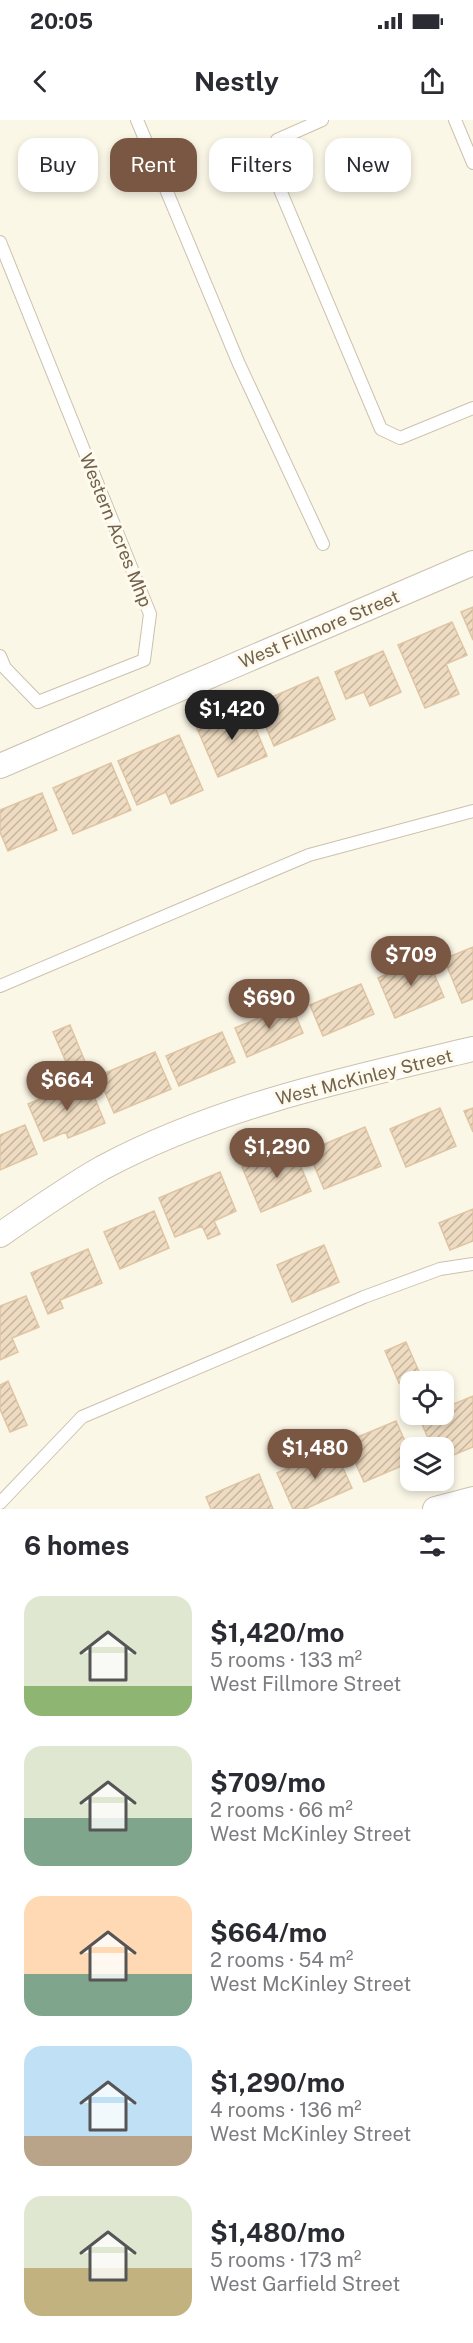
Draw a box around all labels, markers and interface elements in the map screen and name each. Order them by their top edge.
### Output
text: 20:05 [30,8,93,34]
icon: back [24,65,57,98]
text: Nestly [194,65,279,97]
icon: share [416,65,449,98]
chip: Buy [18,138,98,192]
chip: Rent [110,138,197,192]
chip: Filters [209,138,313,192]
chip: New [325,138,411,192]
street label: Western Acres Mhp [76,450,156,610]
street label: West Fillmore Street [236,586,402,672]
pin: $1,420 [183,690,281,741]
text: $1,420 [199,697,265,721]
pin: $709 [375,936,447,987]
text: $709 [385,943,437,967]
pin: $690 [233,979,305,1030]
text: $690 [243,986,295,1010]
street label: West McKinley Street [274,1045,454,1109]
pin: $664 [31,1061,103,1112]
text: $664 [40,1068,94,1092]
pin: $1,290 [228,1128,326,1179]
text: $1,290 [244,1135,310,1159]
map controls [400,1371,454,1491]
button: locate [400,1371,454,1425]
pin: $1,480 [266,1429,364,1480]
text: $1,480 [281,1436,349,1460]
button: layers [400,1437,454,1491]
icon: filters [416,1529,449,1562]
text: 6 homes [24,1530,129,1561]
text: $1,420/mo [210,1617,344,1648]
icon: home [72,1620,144,1692]
text: 5 rooms · 133 m² [210,1648,362,1672]
text: West Fillmore Street [210,1672,401,1696]
text: $709/mo [210,1767,326,1798]
icon: home [72,1770,144,1842]
text: 2 rooms · 66 m² [210,1798,353,1822]
text: West McKinley Street [210,1822,411,1846]
text: $664/mo [210,1917,327,1948]
icon: home [72,1920,144,1992]
text: 2 rooms · 54 m² [210,1948,353,1972]
text: West McKinley Street [210,1972,411,1996]
text: $1,290/mo [210,2067,345,2098]
icon: home [72,2070,144,2142]
text: 4 rooms · 136 m² [210,2098,362,2122]
text: West McKinley Street [210,2122,411,2146]
text: $1,480/mo [210,2217,345,2248]
icon: home [72,2220,144,2292]
text: 5 rooms · 173 m² [210,2248,361,2272]
text: West Garfield Street [210,2272,400,2296]

